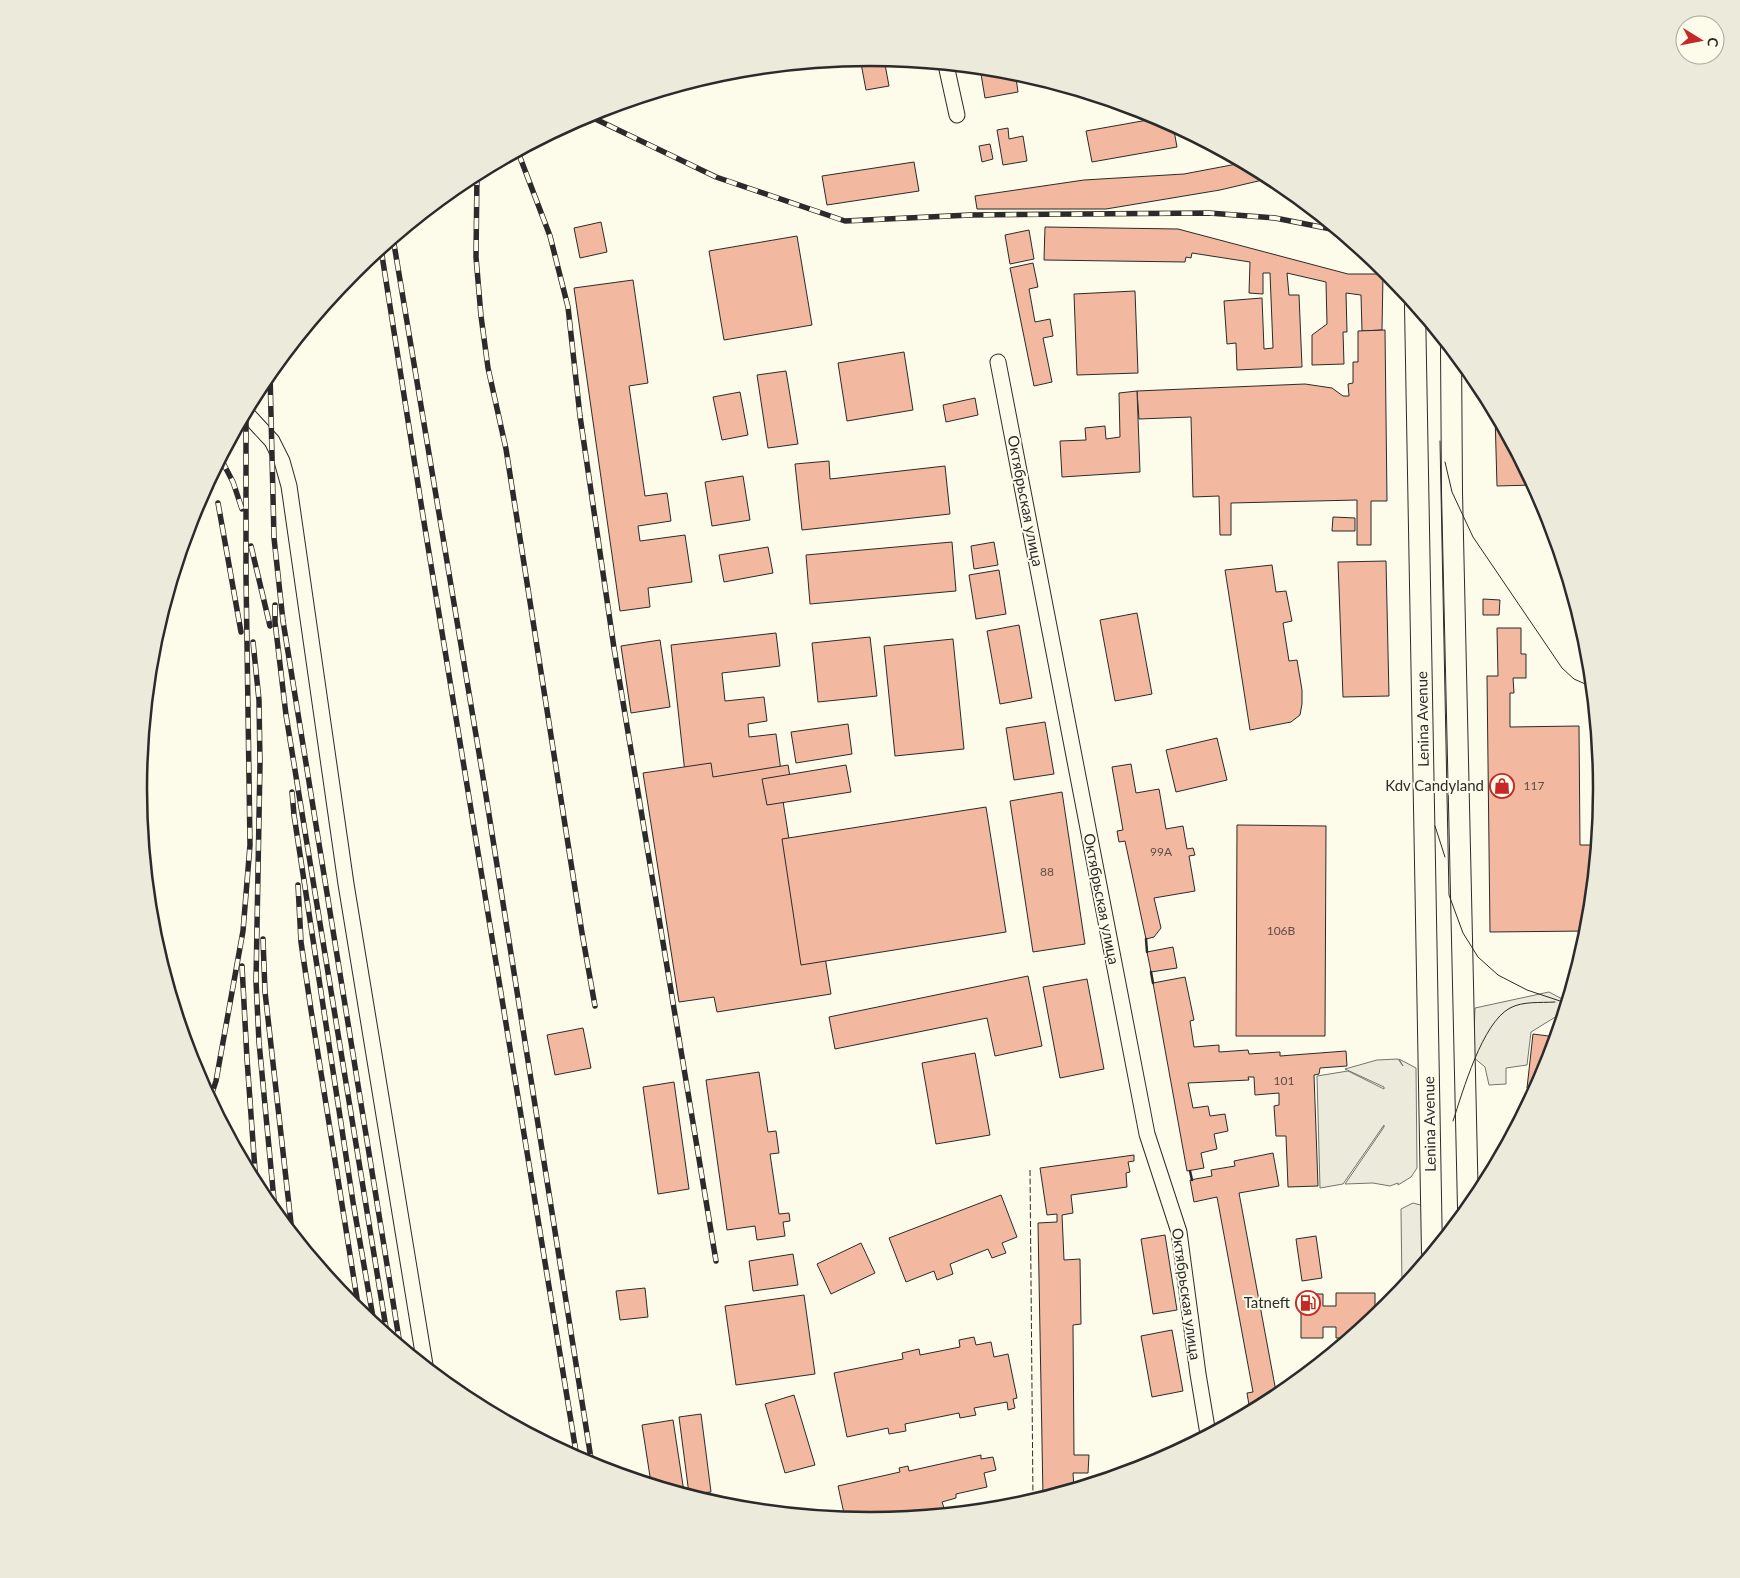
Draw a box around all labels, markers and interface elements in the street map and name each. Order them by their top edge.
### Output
north arrow [1675,15,1725,65]
text: С [1704,36,1722,49]
street label: Октябрьская улица [1004,434,1048,568]
street label: Lenina Avenue [1412,671,1432,767]
shop icon: Kdv Candyland [1489,773,1515,799]
place label: Kdv Candyland [1385,776,1484,794]
house number: 117 [1524,778,1544,793]
street label: Октябрьская улица [1080,832,1124,966]
house number: 99А [1150,844,1173,859]
house number: 88 [1040,864,1054,879]
house number: 106В [1267,923,1296,938]
house number: 101 [1274,1073,1294,1088]
street label: Lenina Avenue [1419,1076,1439,1172]
street label: Октябрьская улица [1169,1227,1205,1361]
fuel station icon: Tatneft [1295,1290,1321,1316]
place label: Tatneft [1244,1293,1291,1311]

